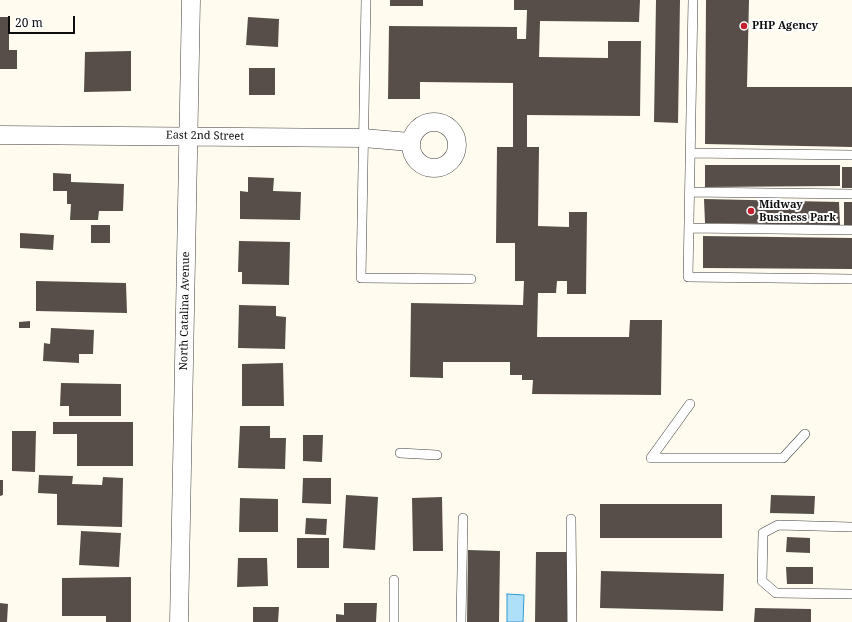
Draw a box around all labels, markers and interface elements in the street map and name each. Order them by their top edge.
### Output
scale bar [10,8,77,34]
text: 20 m [15,14,43,31]
place label: PHP Agency [752,19,818,33]
marker: PHP Agency [739,21,749,31]
street label: East 2nd Street [166,129,244,143]
place label: Midway Business Park [759,198,836,224]
marker: Midway Business Park [746,206,756,216]
street label: North Catalina Avenue [177,251,193,371]

